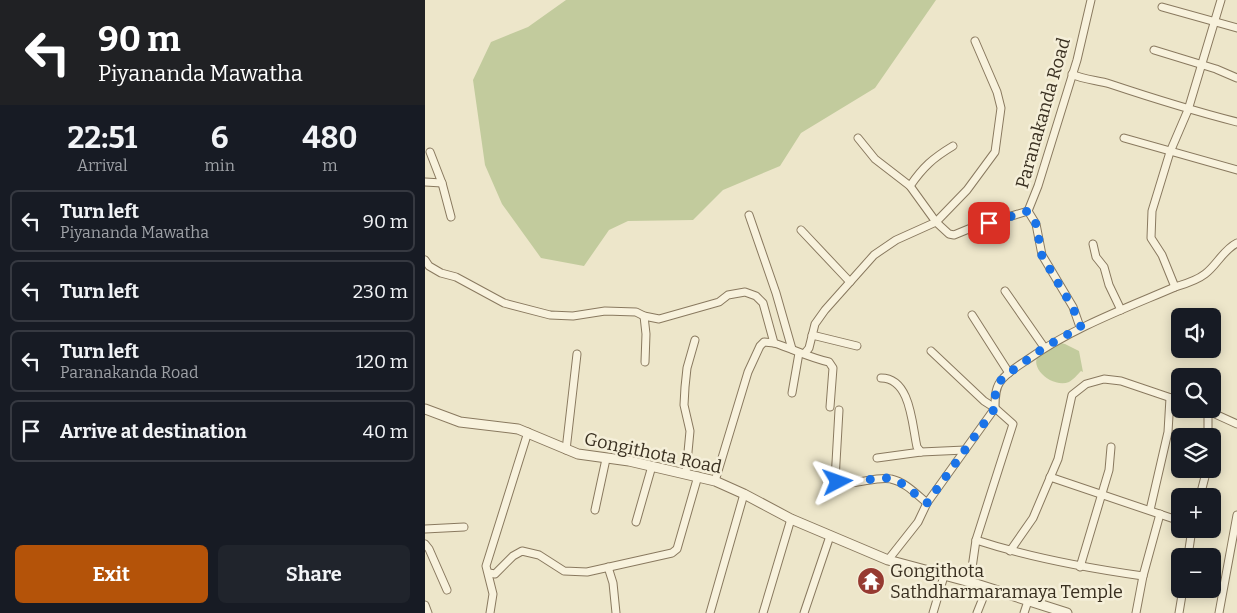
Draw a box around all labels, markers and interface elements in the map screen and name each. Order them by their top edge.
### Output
text: 90 m [98,18,181,60]
icon: left [15,20,80,85]
street label: Paranakanda Road [1011,35,1075,191]
text: Piyananda Mawatha [98,60,303,87]
text: 22:51 [67,120,137,156]
text: 6 [211,120,229,156]
text: 480 [302,120,358,156]
text: Arrival [77,156,128,175]
text: min [205,156,235,175]
text: m [322,156,338,175]
text: Turn left [60,200,139,223]
pin [968,202,1010,244]
icon: left [17,207,45,235]
icon: arrive [975,209,1003,237]
text: 90 m [363,210,408,233]
text: Piyananda Mawatha [60,223,209,242]
icon: left [17,277,45,305]
text: Turn left [60,280,139,303]
text: 230 m [353,280,408,303]
map controls [1171,308,1221,598]
button: sound [1171,308,1221,358]
text: Turn left [60,340,139,363]
icon: left [17,347,45,375]
text: 120 m [356,350,408,373]
text: Paranakanda Road [60,363,198,382]
button: search [1171,368,1221,418]
icon: arrive [17,417,45,445]
text: Arrive at destination [60,420,247,443]
text: 40 m [363,420,408,443]
street label: Gongithota Road [582,428,724,478]
button: layers [1171,428,1221,478]
position arrow [811,455,863,507]
button: + [1171,488,1221,538]
button: Exit [15,545,208,603]
button: Share [218,545,410,603]
button: − [1171,548,1221,598]
place label: Gongithota Sathdharmaramaya Temple [890,560,1123,603]
temple icon: Gongithota Sathdharmaramaya Temple [856,566,886,596]

